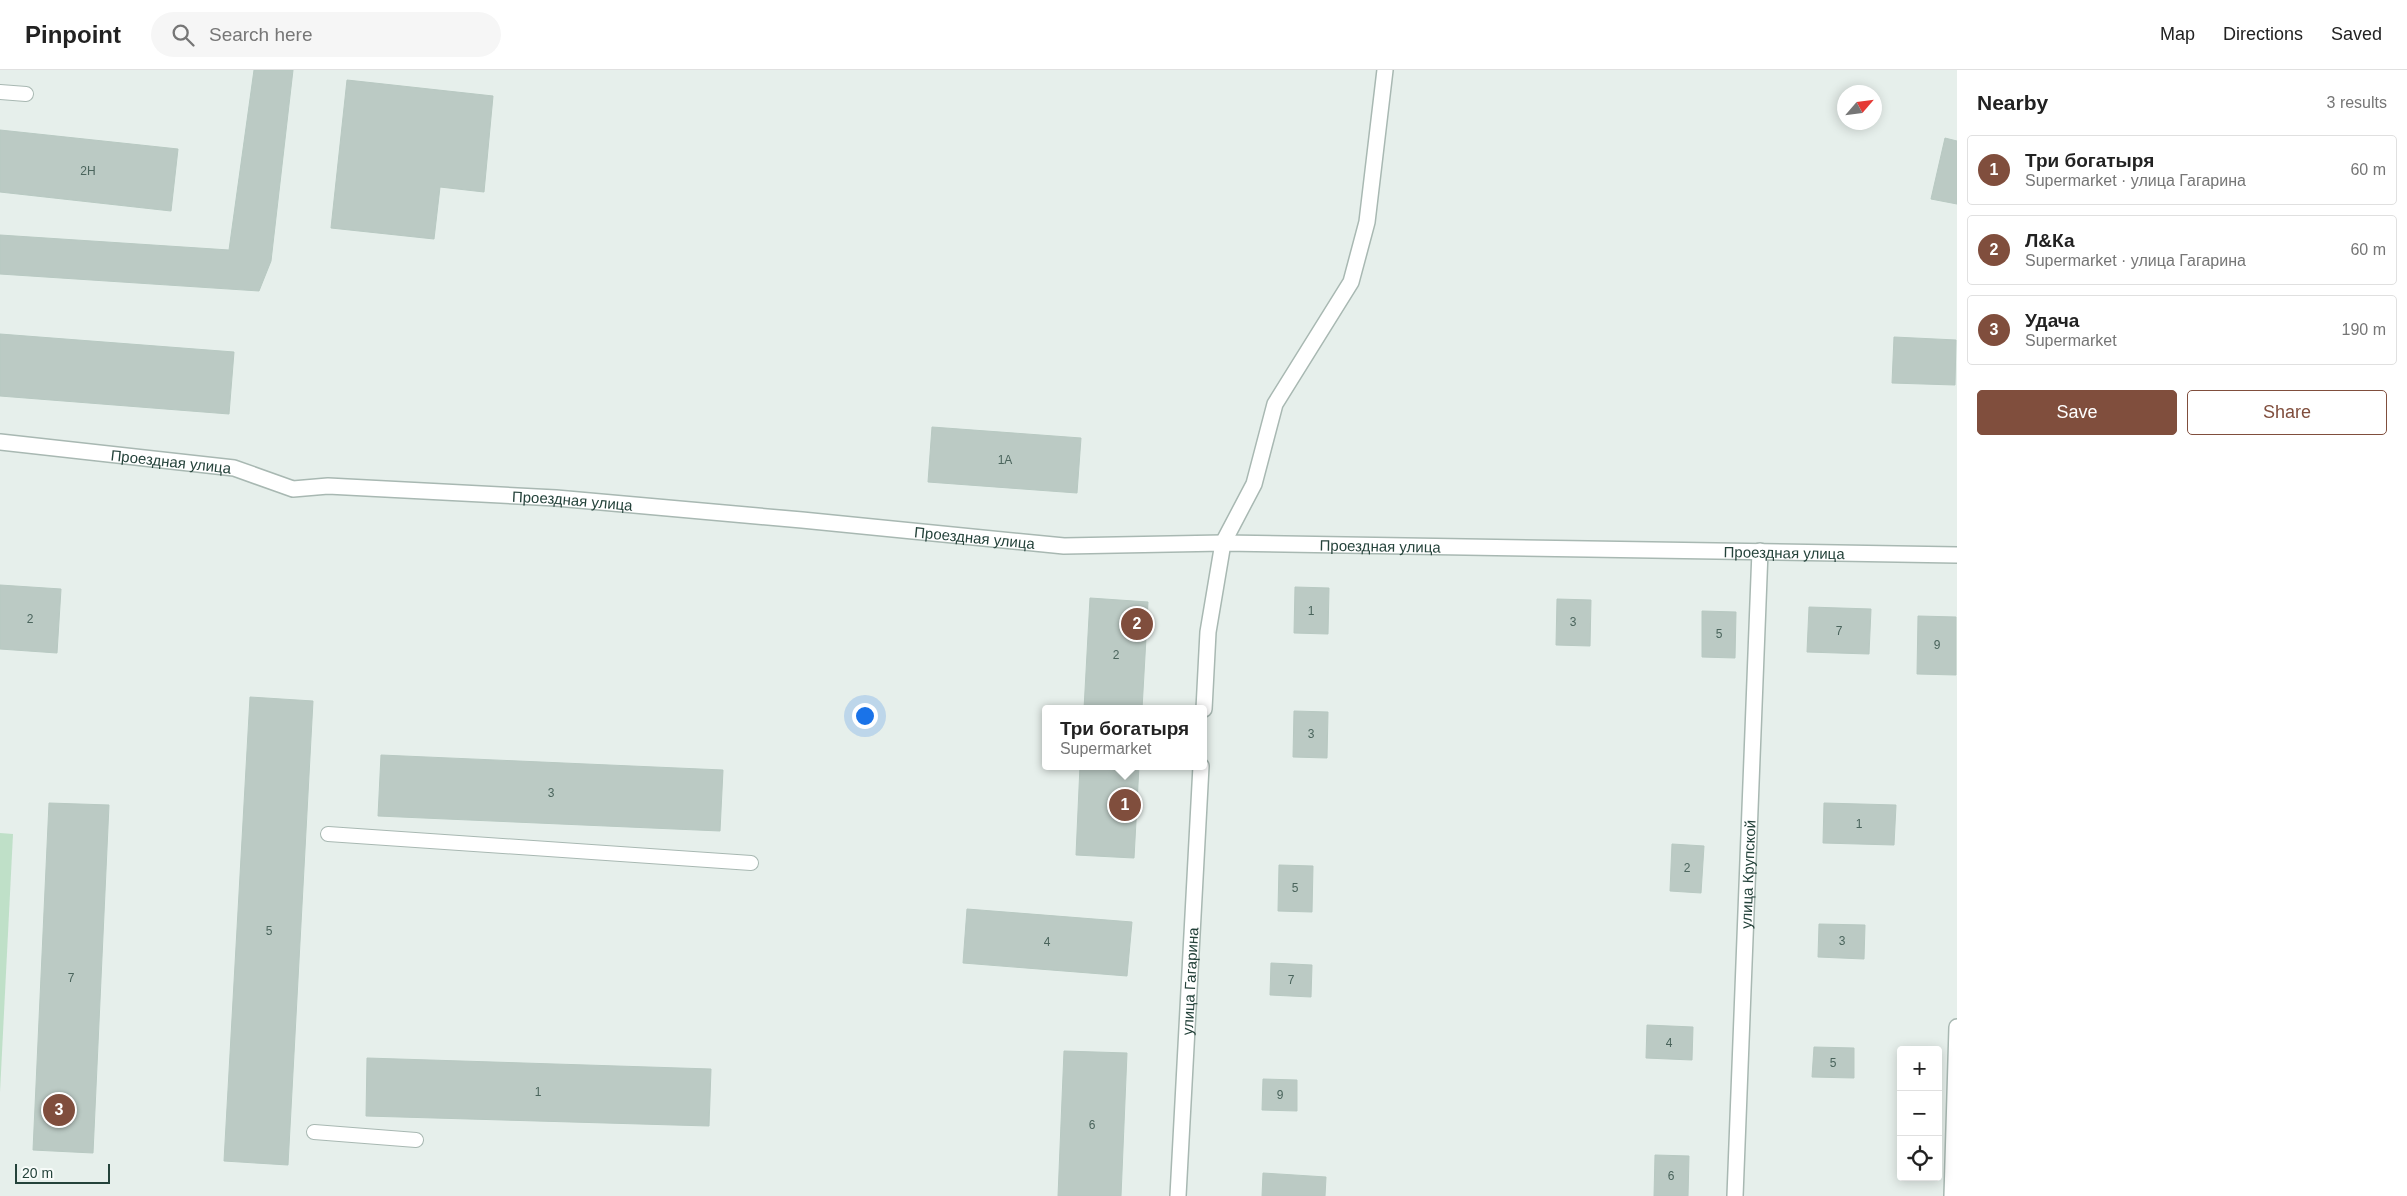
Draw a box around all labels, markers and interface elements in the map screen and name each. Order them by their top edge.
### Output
search box [151,12,501,57]
text: Pinpoint [25,21,121,48]
icon: search [169,21,197,49]
text: Search here [209,24,313,45]
text: Map [2160,24,2195,44]
text: Directions [2223,24,2303,44]
text: Saved [2331,24,2382,44]
north arrow [1837,85,1882,130]
text: Nearby [1977,91,2048,114]
text: 3 results [2327,94,2387,111]
text: Три богатыря [2025,150,2154,171]
text: 1 [1990,161,1998,178]
text: 60 m [2350,161,2386,178]
house number: 2Н [80,164,96,178]
text: Supermarket · улица Гагарина [2025,172,2246,189]
text: Л&Ка [2025,230,2074,251]
text: 2 [1990,241,1998,258]
text: 60 m [2350,241,2386,258]
text: Supermarket · улица Гагарина [2025,252,2246,269]
text: Удача [2025,310,2079,331]
text: 3 [1990,321,1998,338]
text: 190 m [2342,321,2386,338]
text: Supermarket [2025,332,2117,349]
button: Save [1977,390,2177,435]
button: Share [2187,390,2387,435]
street label: Проездная улица [110,446,233,476]
house number: 1А [998,453,1012,467]
street label: Проездная улица [512,487,634,513]
street label: Проездная улица [914,523,1036,552]
street label: Проездная улица [1320,536,1441,555]
street label: Проездная улица [1723,543,1845,562]
house number: 1 [1308,604,1315,618]
pin: 2 [1121,605,1153,643]
house number: 2 [27,612,34,626]
house number: 3 [1570,615,1577,629]
house number: 7 [1836,624,1843,638]
house number: 5 [1716,627,1723,641]
house number: 9 [1934,638,1941,652]
house number: 2 [1113,648,1120,662]
your location [852,703,878,729]
popup [1042,705,1207,770]
text: Три богатыря [1060,718,1189,739]
house number: 3 [1308,727,1315,741]
text: Supermarket [1060,740,1151,757]
house number: 3 [548,786,555,800]
pin: 1 [1109,786,1141,824]
house number: 1 [1856,817,1863,831]
street label: улица Крупской [1737,819,1758,929]
house number: 2 [1684,861,1691,875]
house number: 5 [1292,881,1299,895]
house number: 5 [266,924,273,938]
street label: улица Гагарина [1178,926,1201,1036]
house number: 3 [1839,934,1846,948]
house number: 4 [1044,935,1051,949]
house number: 7 [68,971,75,985]
house number: 7 [1288,973,1295,987]
house number: 4 [1666,1036,1673,1050]
map controls [1897,1046,1942,1181]
button: + [1897,1046,1942,1091]
house number: 5 [1830,1056,1837,1070]
house number: 1 [535,1085,542,1099]
house number: 9 [1277,1088,1284,1102]
pin: 3 [43,1091,75,1129]
button: − [1897,1091,1942,1136]
house number: 6 [1089,1118,1096,1132]
button: locate [1897,1136,1942,1181]
scale bar [15,1161,110,1184]
text: 20 m [22,1165,53,1181]
house number: 6 [1668,1169,1675,1183]

